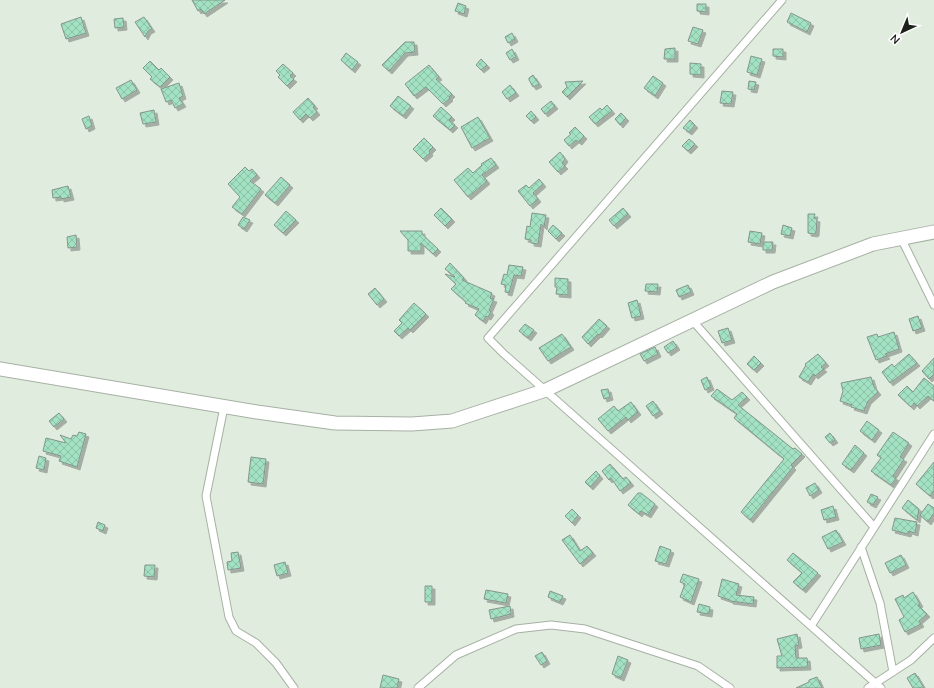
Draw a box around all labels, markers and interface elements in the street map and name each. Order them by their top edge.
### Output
north arrow [882,12,922,52]
text: N [887,31,904,47]

